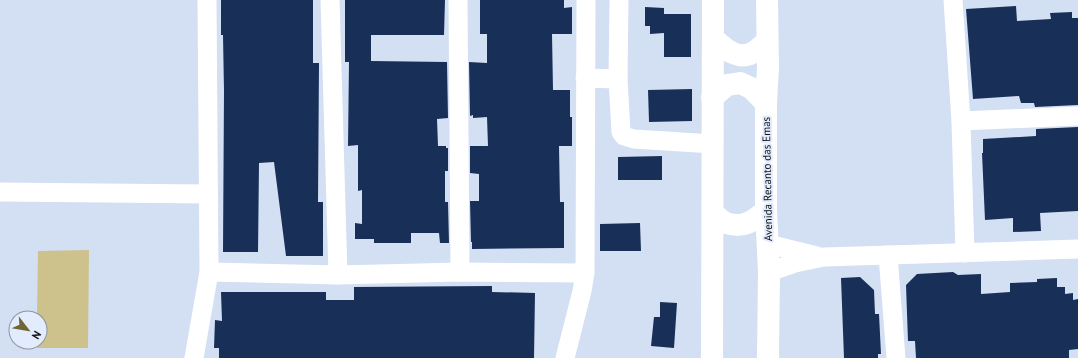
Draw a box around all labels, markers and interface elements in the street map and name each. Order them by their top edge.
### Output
street label: Avenida Recanto das Emas [759,116,775,241]
north arrow [8,310,48,350]
text: N [29,328,44,342]

